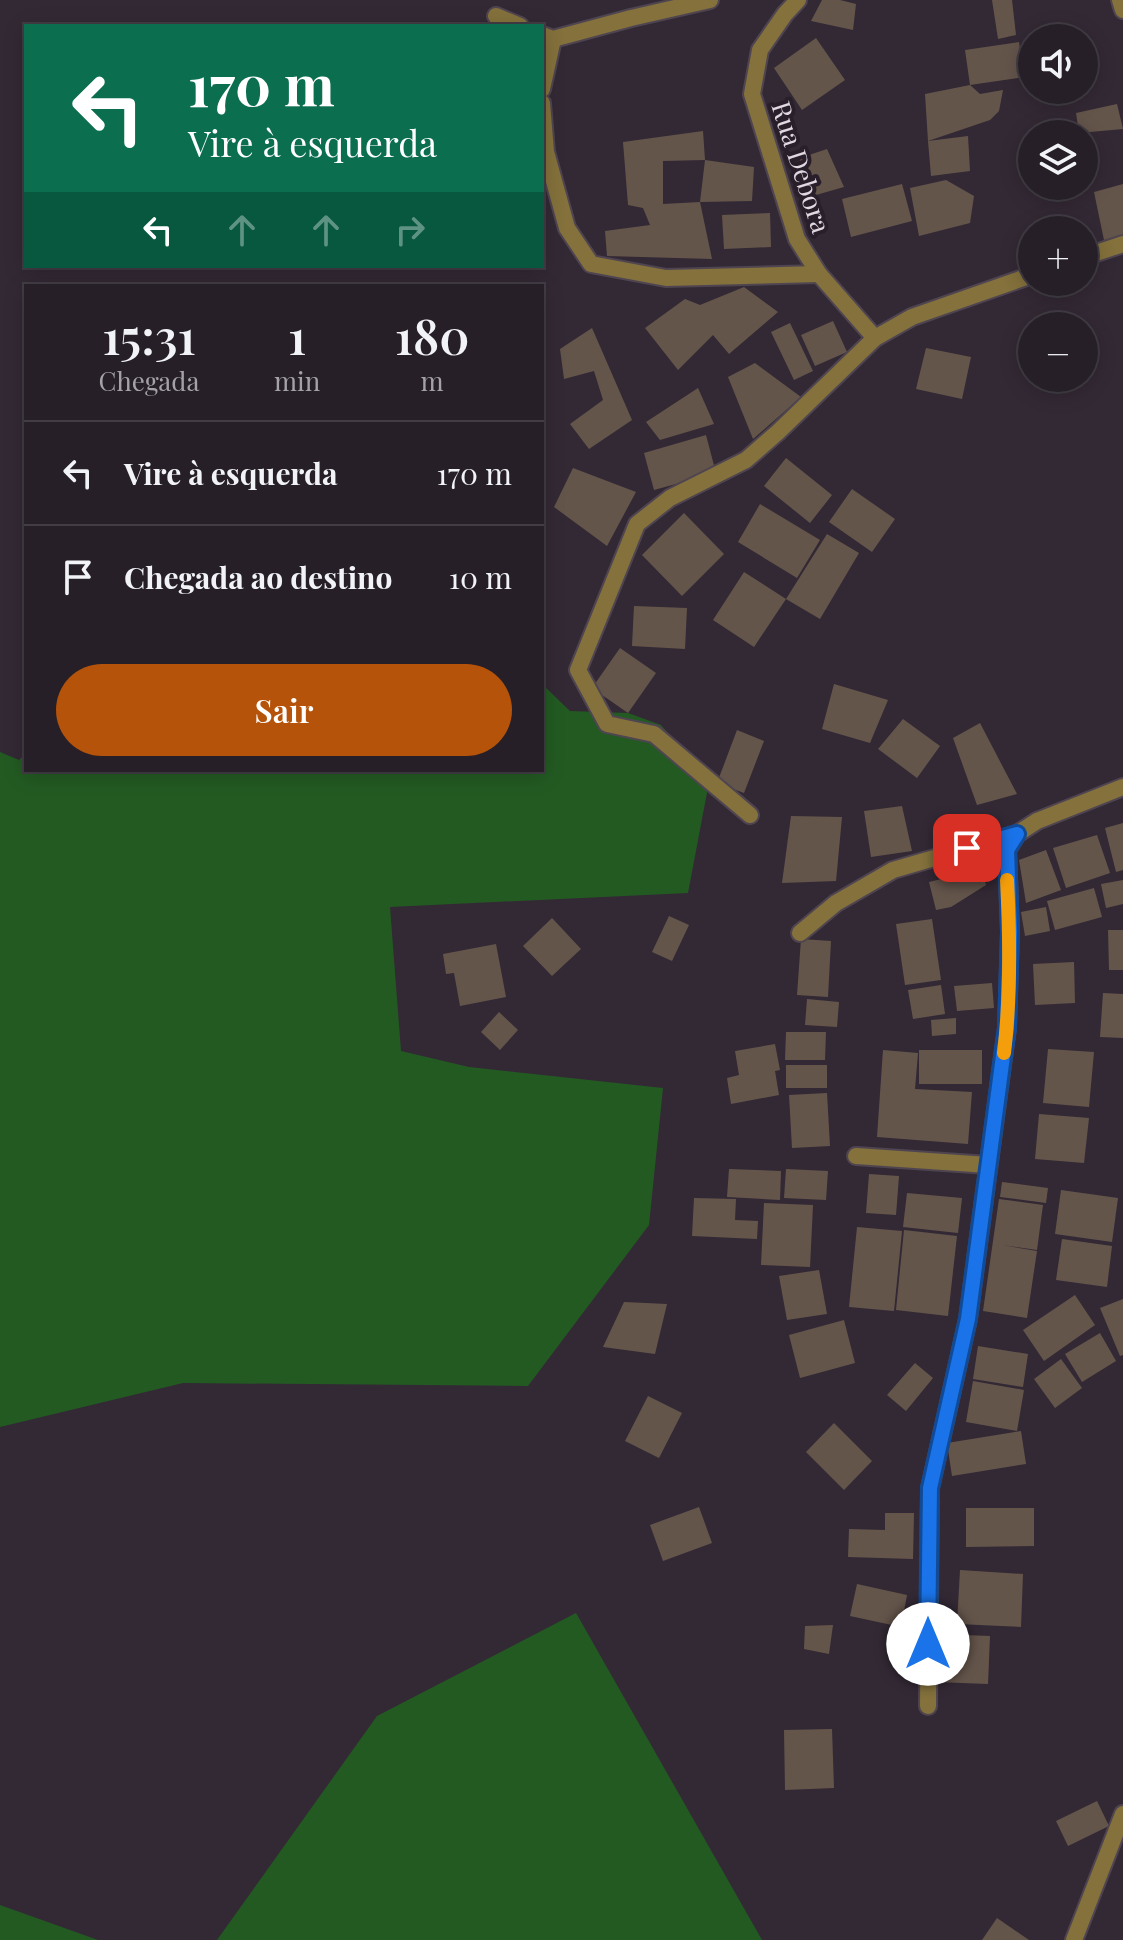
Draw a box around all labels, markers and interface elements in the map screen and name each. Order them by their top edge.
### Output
map controls [1018,24,1098,392]
button: sound [1018,24,1098,104]
text: 170 m [188,46,335,121]
icon: left [56,56,160,160]
street label: Rua Debora [764,97,840,237]
text: Vire à esquerda [188,118,437,166]
button: layers [1018,120,1098,200]
icon: left [136,208,180,252]
icon: ahead [220,208,264,252]
icon: ahead [304,208,348,252]
icon: right [388,208,432,252]
button: + [1018,216,1098,296]
text: 15:31 [102,303,196,367]
text: 1 [288,303,306,367]
text: 180 [395,303,469,367]
button: − [1018,312,1098,392]
text: Chegada [99,363,199,398]
text: min [274,363,320,398]
text: m [421,363,444,398]
icon: left [56,451,100,495]
text: Vire à esquerda [124,453,337,493]
text: 170 m [437,453,512,493]
icon: arrive [56,555,100,599]
text: Chegada ao destino [124,557,392,597]
text: 10 m [449,557,512,597]
button: Sair [56,664,512,756]
pin [933,814,1001,882]
icon: arrive [945,826,989,870]
position arrow [886,1602,970,1686]

